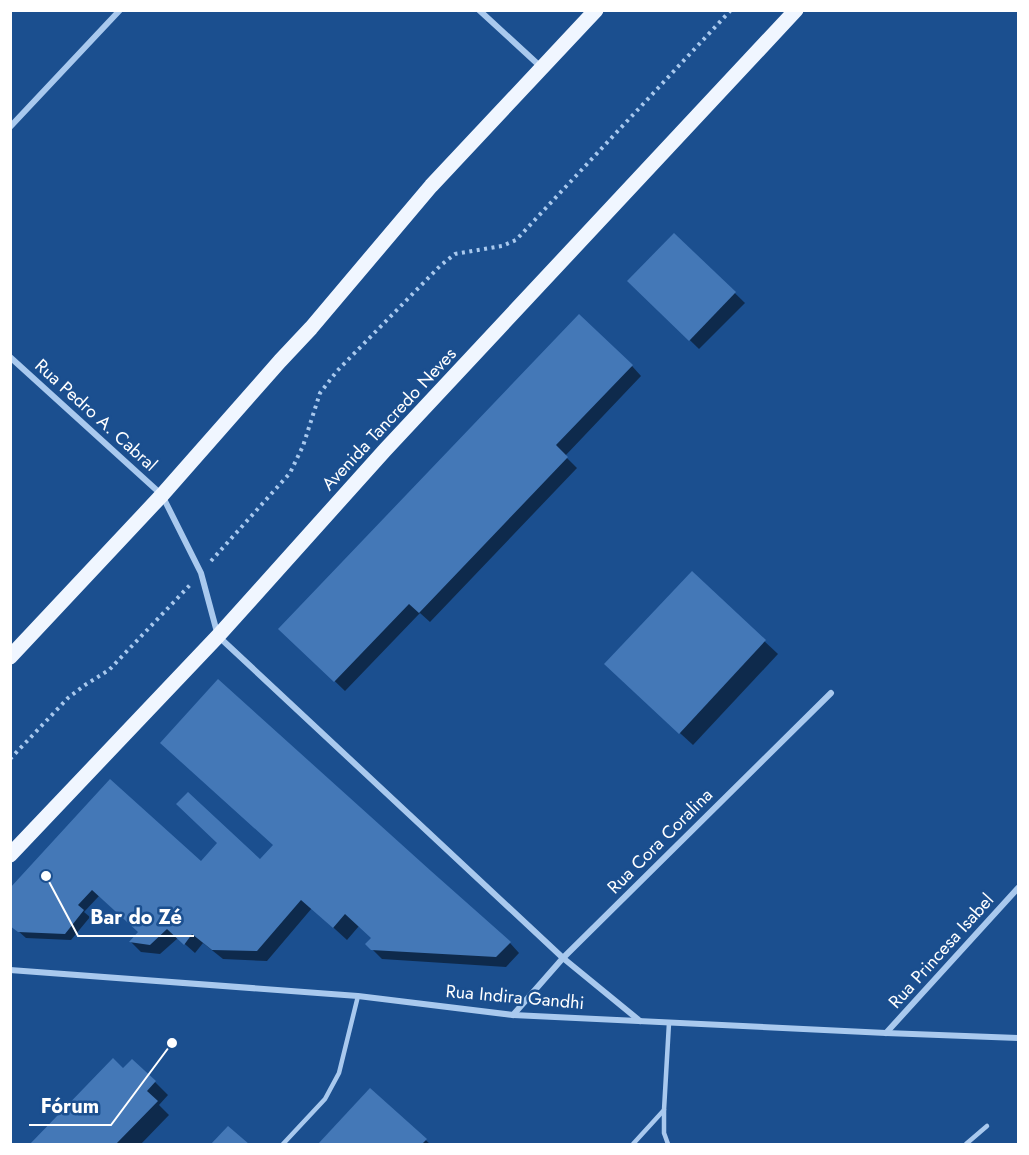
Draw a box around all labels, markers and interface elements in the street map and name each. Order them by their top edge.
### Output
street label: Avenida Tancredo Neves [316,342,462,496]
street label: Rua Pedro A. Cabral [29,353,163,477]
street label: Rua Cora Coralina [601,782,719,900]
street label: Rua Princesa Isabel [882,888,1000,1014]
callout: Bar do Zé [78,898,194,936]
text: Bar do Zé [90,903,182,932]
street label: Rua Indira Gandhi [445,978,585,1016]
callout: Fórum [29,1087,111,1125]
text: Fórum [41,1092,99,1121]

